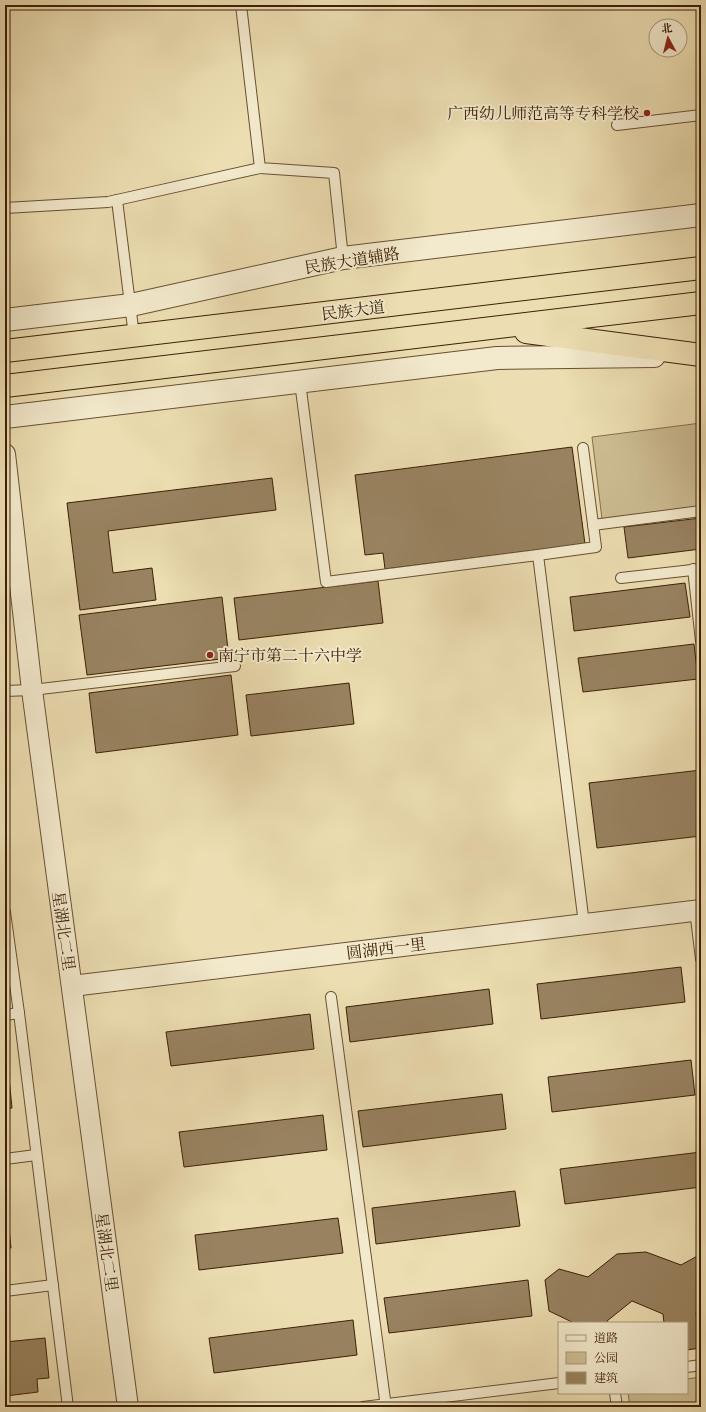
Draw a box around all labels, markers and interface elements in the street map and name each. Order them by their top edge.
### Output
north arrow [648,18,688,58]
text: 北 [661,21,673,37]
place label: 广西幼儿师范高等专科学校 [447,104,639,124]
marker: 广西幼儿师范高等专科学校 [642,108,652,118]
street label: 民族大道辅路 [303,244,401,278]
street label: 民族大道 [320,297,386,325]
place label: 南宁市第二十六中学 [218,646,362,666]
marker: 南宁市第二十六中学 [205,650,215,660]
street label: 星湖北二里 [48,890,78,972]
street label: 圆湖西一里 [345,934,427,964]
street label: 星湖北二里 [91,1211,121,1293]
legend [558,1322,688,1394]
text: 道路 [594,1331,618,1346]
text: 公园 [594,1351,618,1366]
text: 建筑 [594,1371,618,1386]

